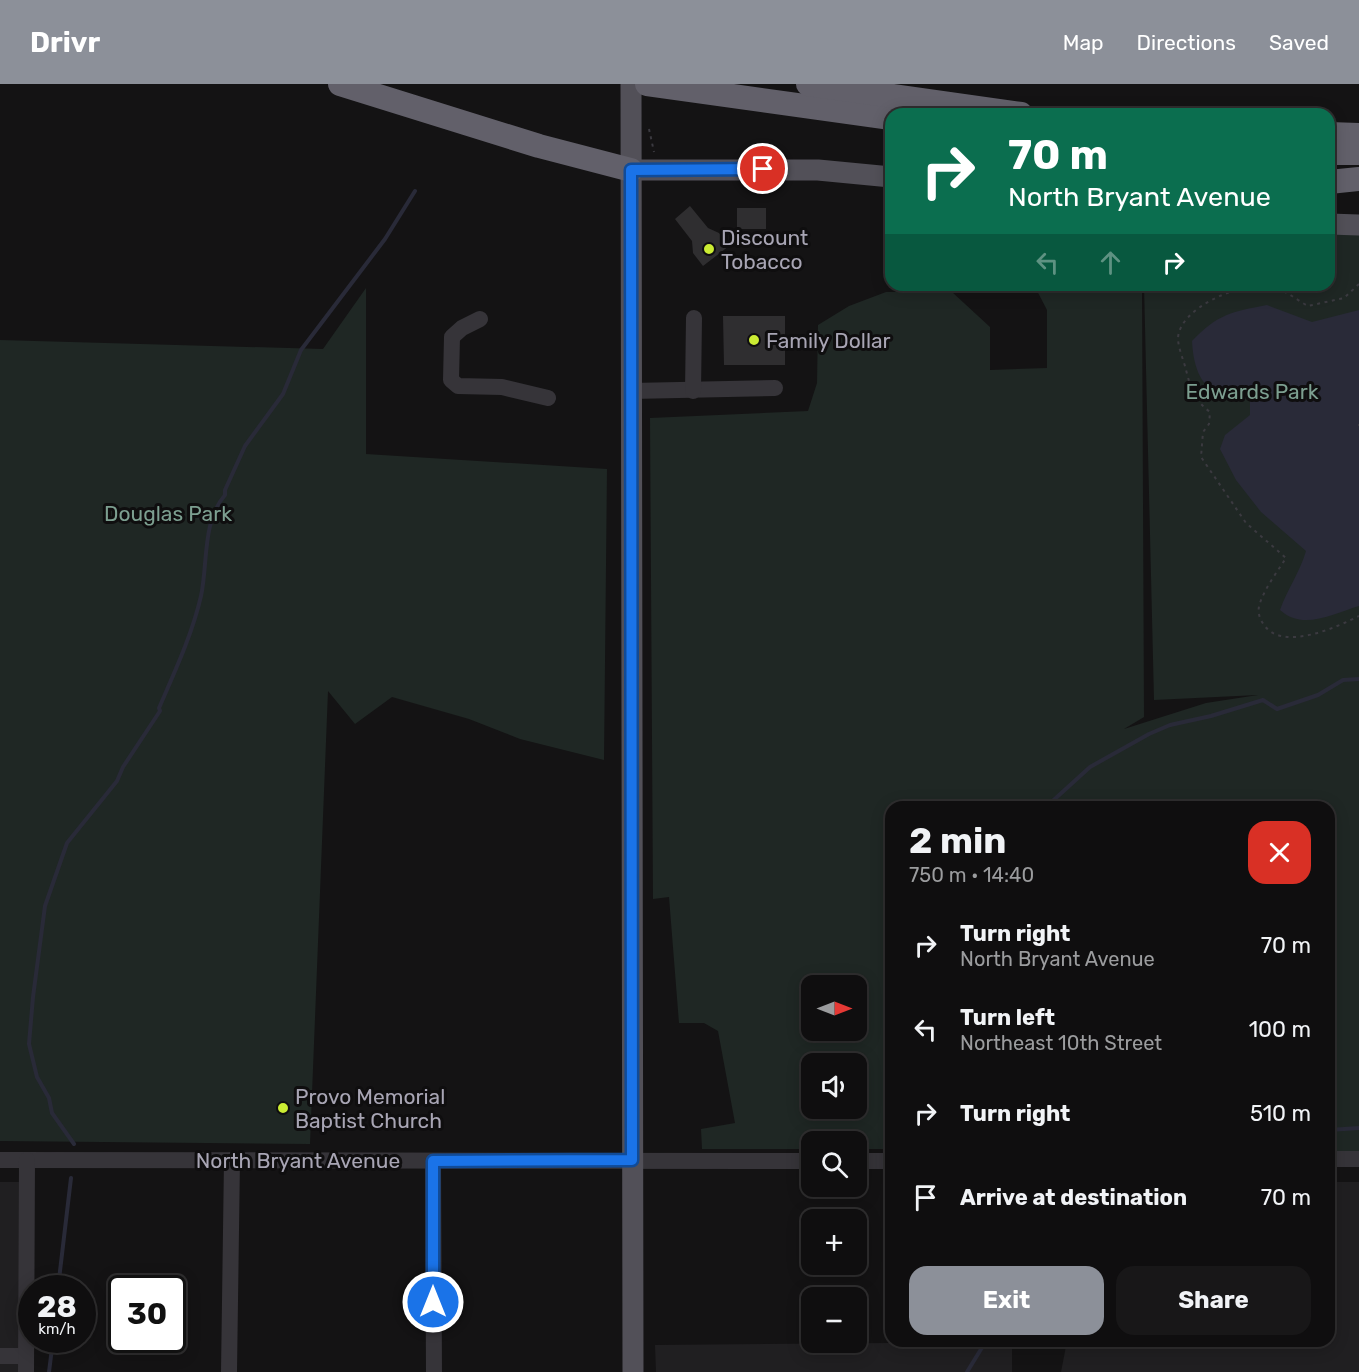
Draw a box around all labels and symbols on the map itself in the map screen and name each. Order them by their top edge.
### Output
pin [737,143,788,194]
place label: Discount Tobacco [721,225,808,274]
marker: Discount Tobacco [702,242,716,256]
place label: Family Dollar [766,328,891,353]
marker: Family Dollar [747,333,761,347]
park label: Edwards Park [1185,379,1319,404]
park label: Douglas Park [104,501,232,526]
north arrow [801,975,867,1041]
place label: Provo Memorial Baptist Church [295,1084,445,1133]
marker: Provo Memorial Baptist Church [276,1101,290,1115]
street label: North Bryant Avenue [196,1148,400,1173]
position arrow [401,1270,465,1334]
speed limit sign: 30 [108,1275,186,1353]

